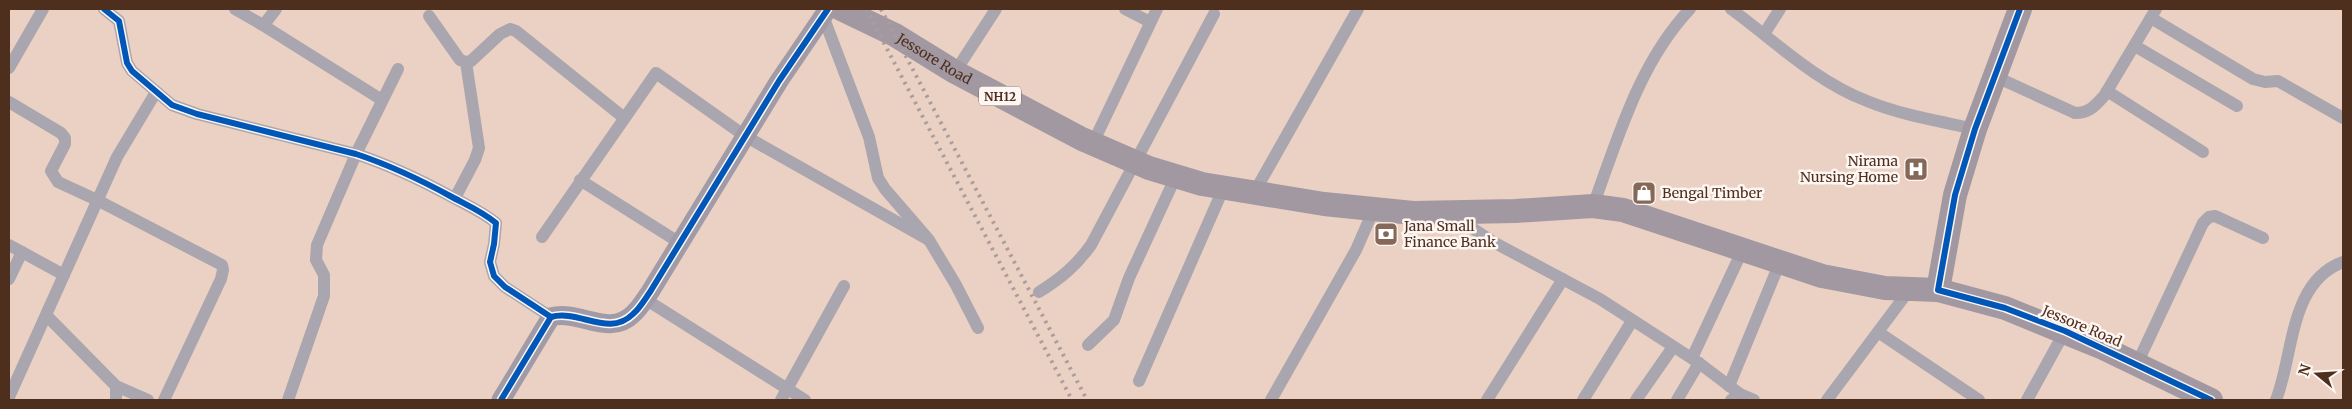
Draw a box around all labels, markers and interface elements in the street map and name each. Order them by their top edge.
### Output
street label: Jessore Road [893,29,976,89]
road number: NH12 [979,86,1021,105]
place label: Nirama Nursing Home [1800,152,1898,186]
hospital icon: Nirama Nursing Home [1903,156,1929,182]
shop icon: Bengal Timber [1631,180,1657,206]
place label: Bengal Timber [1662,184,1762,202]
place label: Jana Small Finance Bank [1403,217,1496,251]
bank icon: Jana Small Finance Bank [1373,221,1399,247]
street label: Jessore Road [2039,301,2125,351]
north arrow [2292,349,2342,399]
text: N [2294,362,2315,378]

